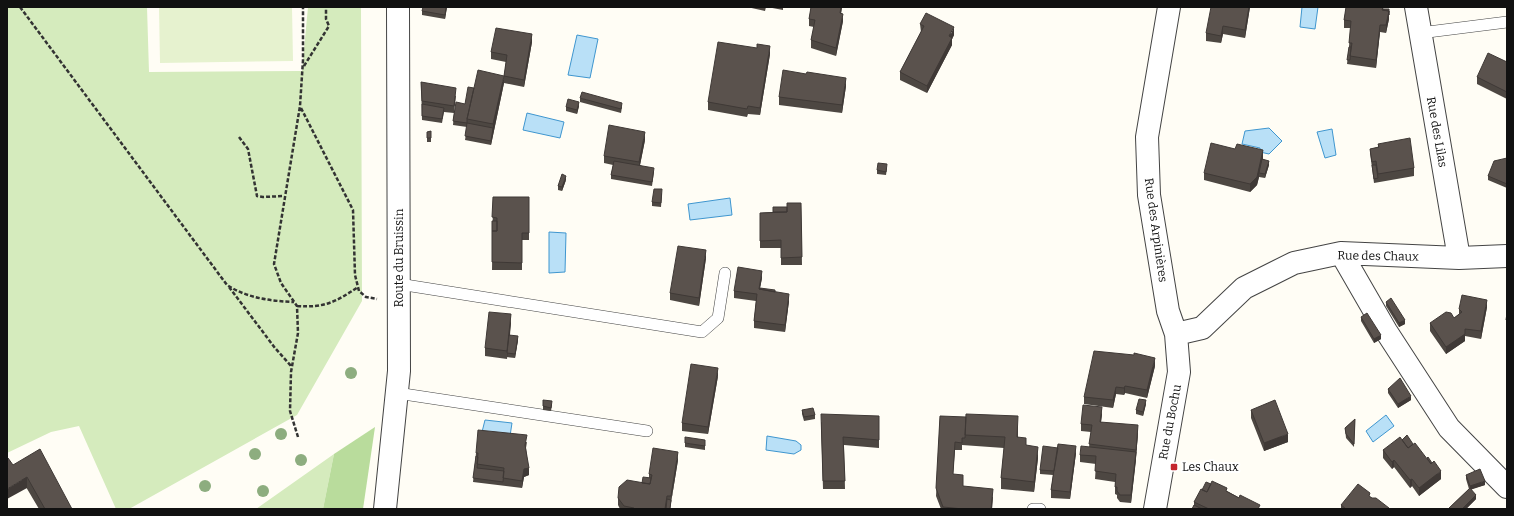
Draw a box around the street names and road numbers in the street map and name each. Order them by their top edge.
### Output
street label: Rue des Lilas [1424,96,1450,169]
street label: Rue des Arpinières [1142,177,1170,283]
street label: Route du Bruissin [392,208,406,307]
street label: Rue des Chaux [1337,248,1419,264]
street label: Rue du Bochu [1156,383,1184,461]

